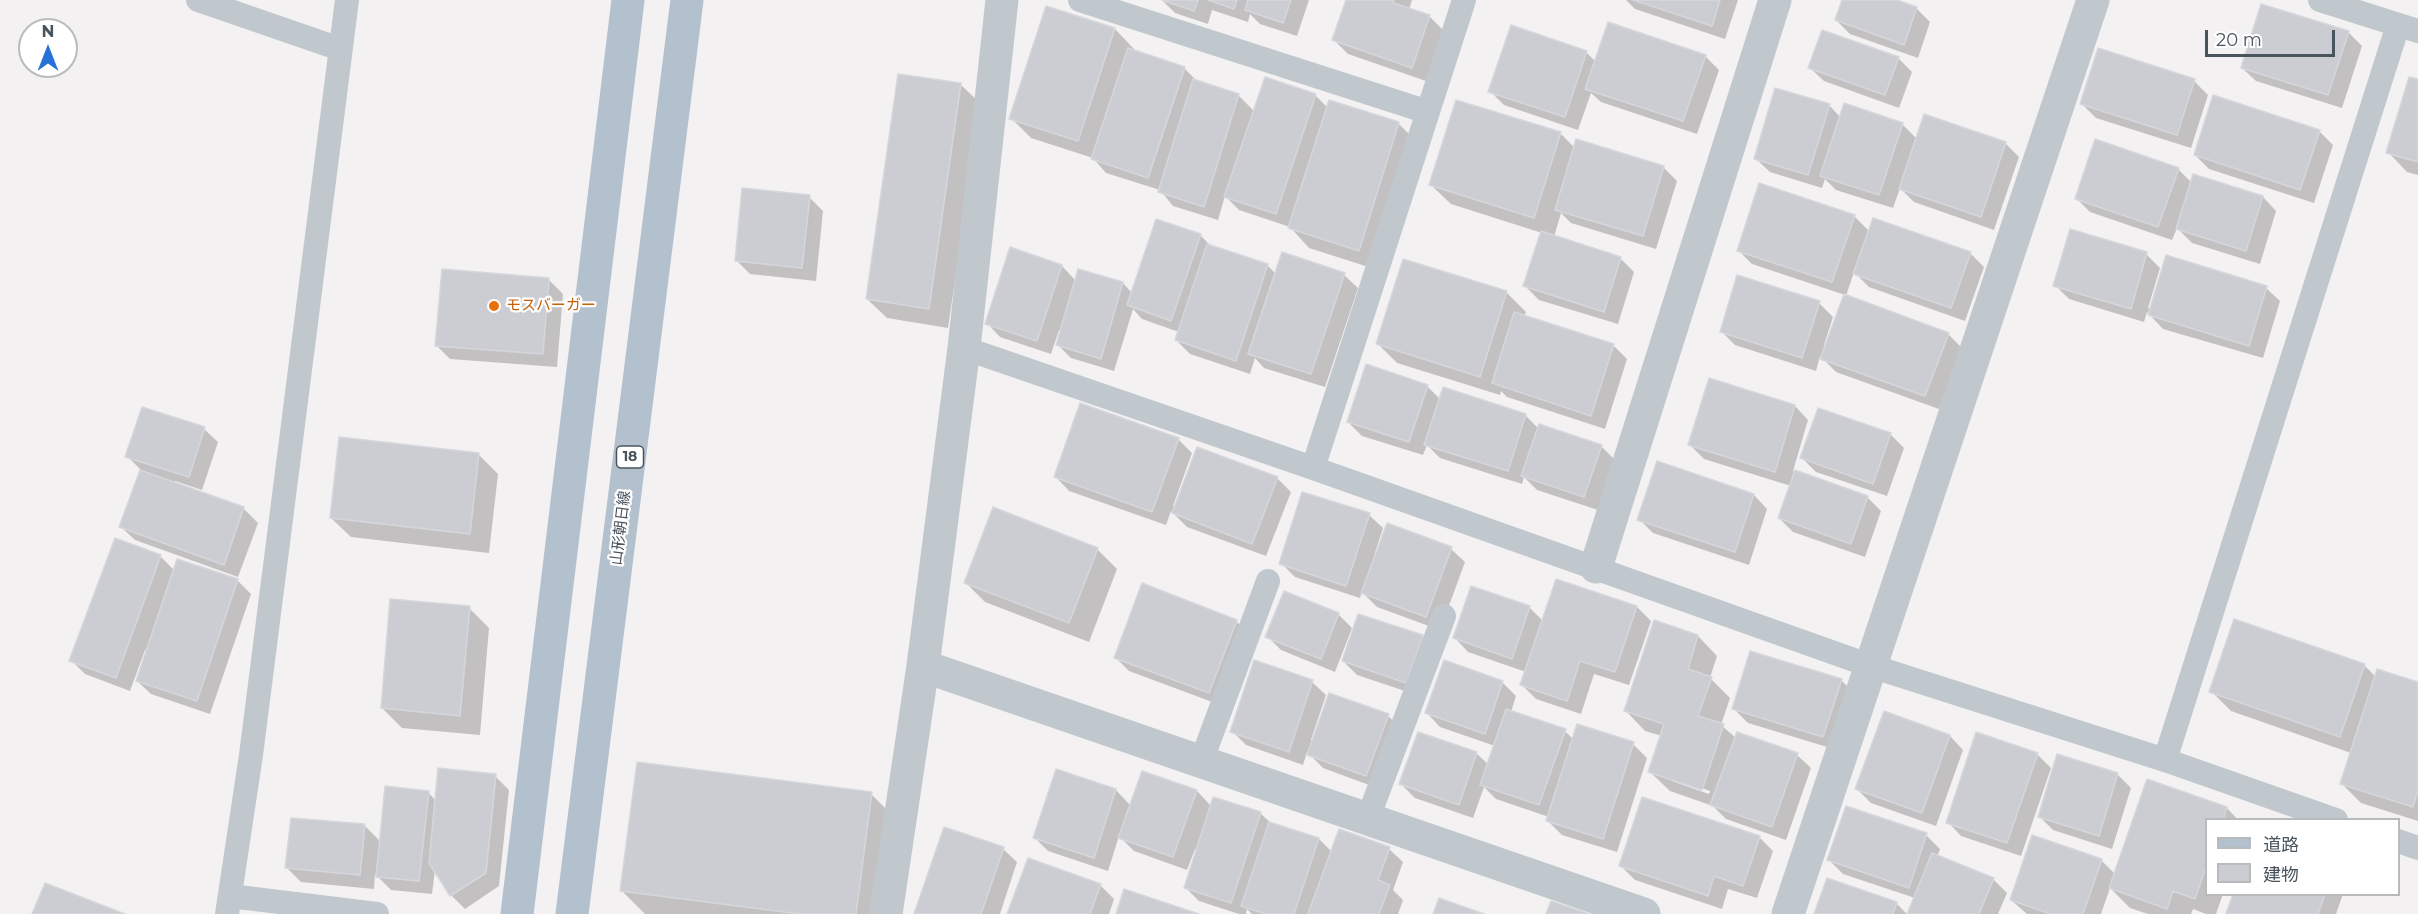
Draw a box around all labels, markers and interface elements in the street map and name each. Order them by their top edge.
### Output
north arrow [18,18,78,78]
scale bar [2208,18,2338,56]
text: N [42,22,54,41]
text: 20 m [2216,29,2262,51]
place label: モスバーガー [506,297,596,315]
marker: モスバーガー [487,299,501,313]
road number: 18 [616,446,644,468]
street label: 山形朝日線 [607,490,635,566]
legend [2205,818,2400,896]
text: 道路 [2263,834,2299,856]
text: 建物 [2263,864,2299,886]

